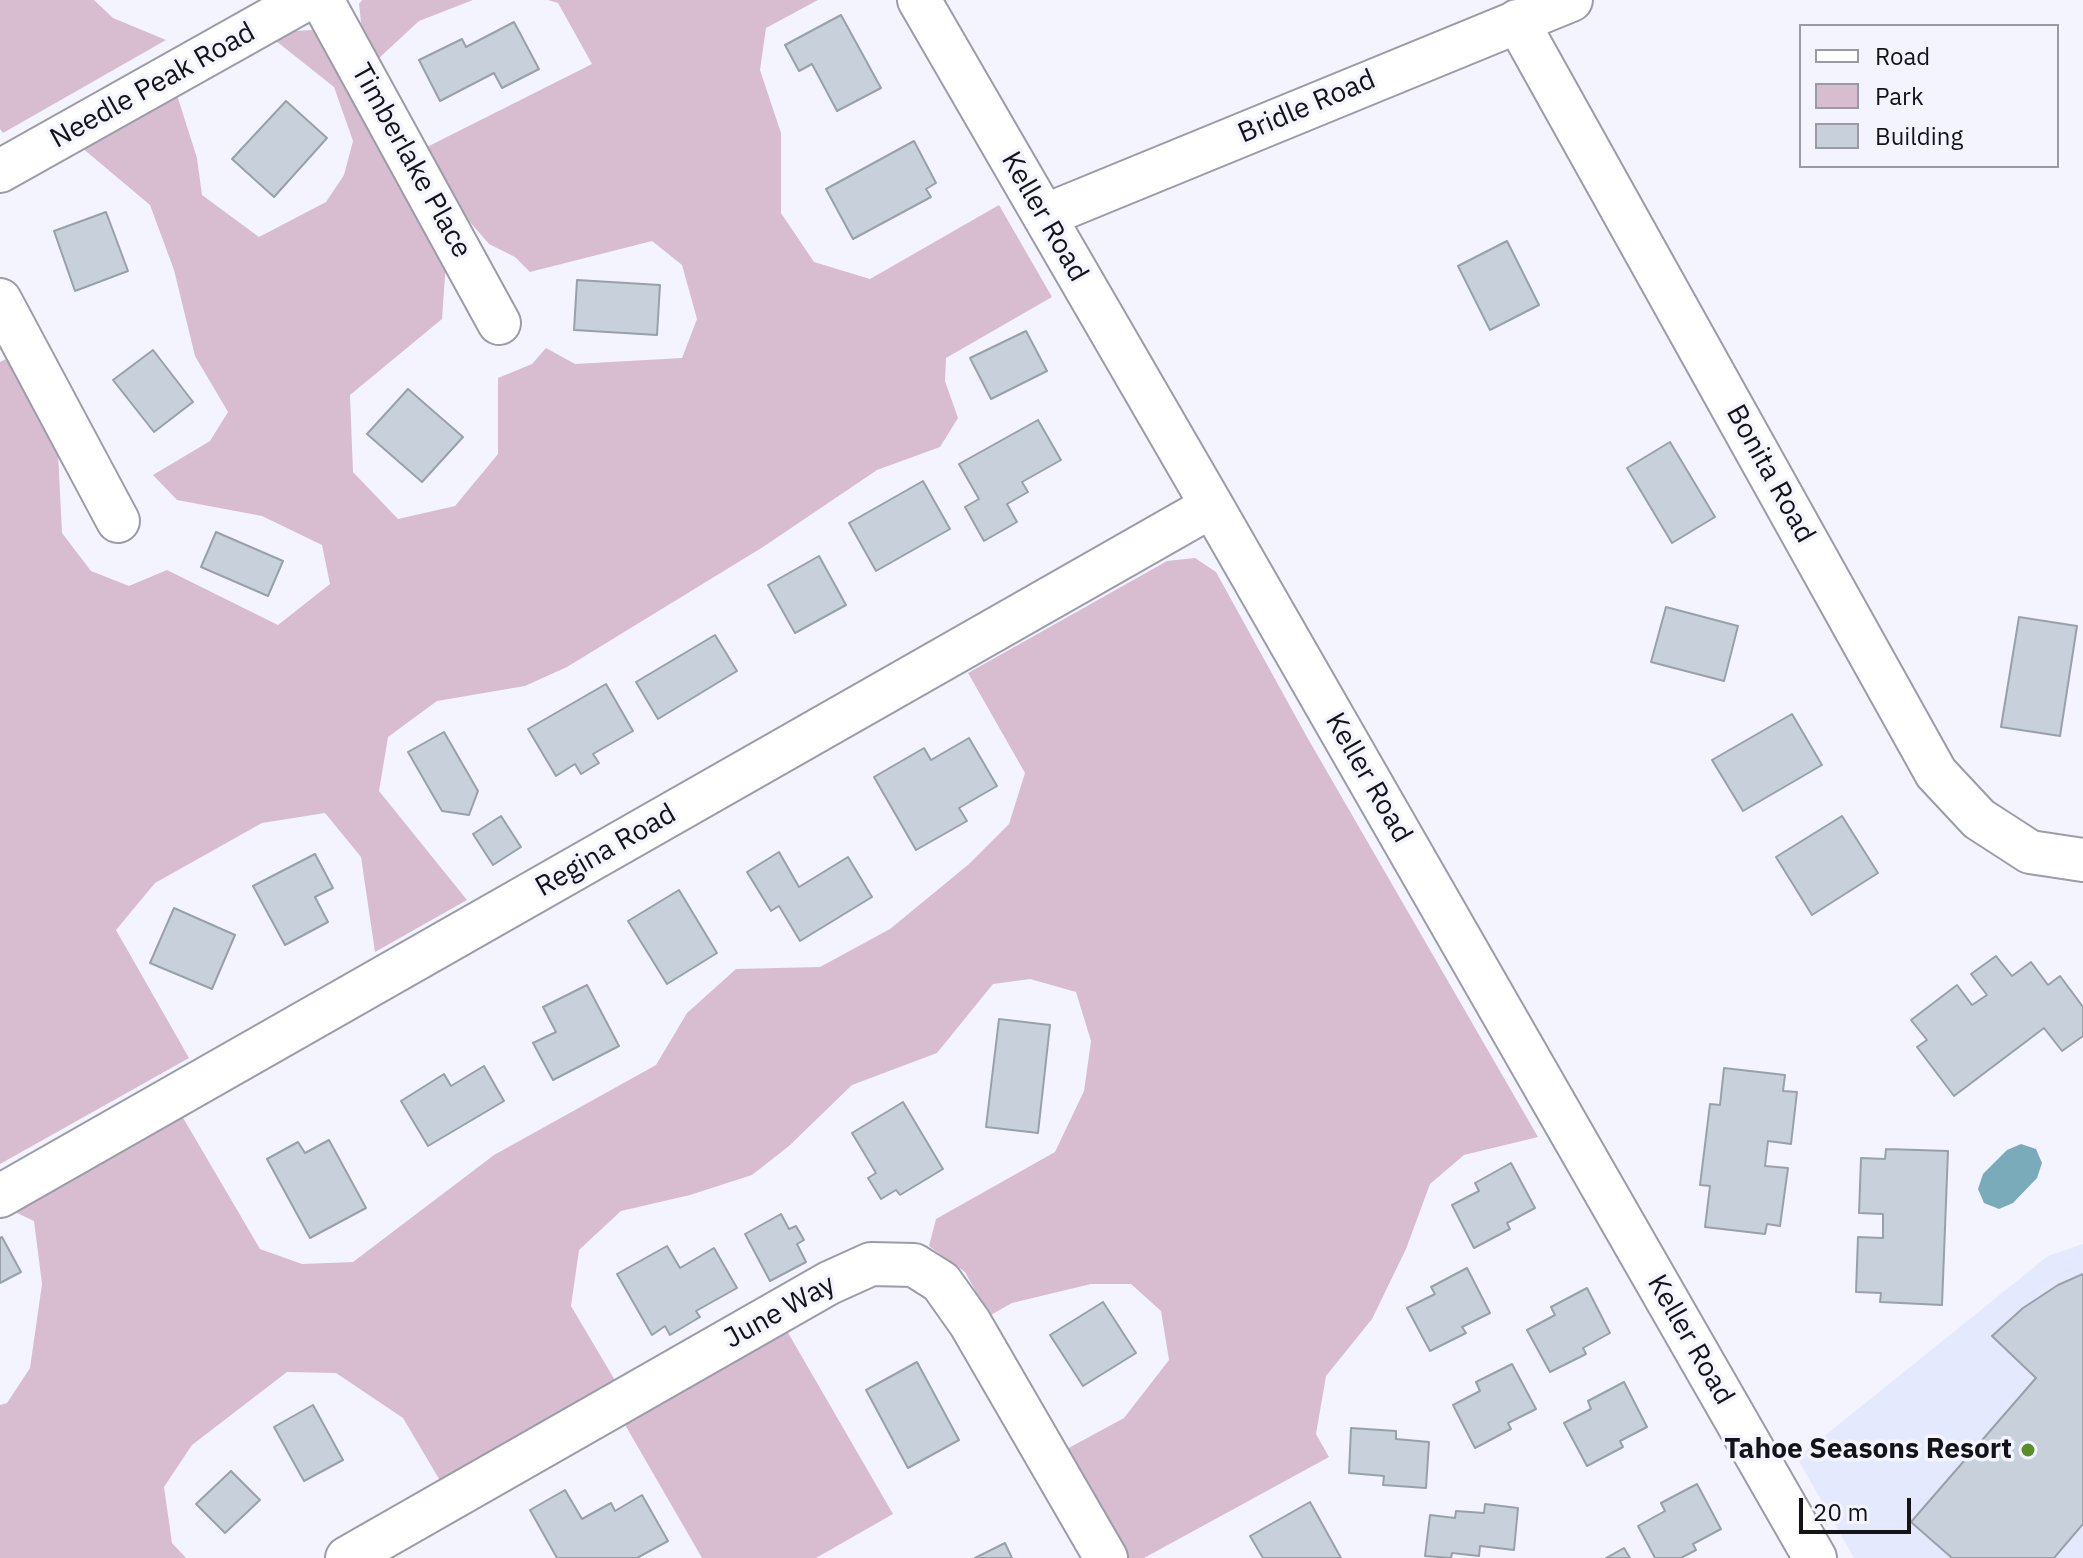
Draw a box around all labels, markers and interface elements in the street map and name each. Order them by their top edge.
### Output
street label: Needle Peak Road [45,16,261,156]
legend [1799,24,2059,168]
text: Road [1875,40,1930,72]
street label: Timberlake Place [344,58,478,264]
street label: Bridle Road [1233,63,1381,151]
text: Park [1875,80,1924,112]
text: Building [1875,120,1963,152]
street label: Keller Road [993,146,1095,288]
street label: Bonita Road [1718,399,1822,549]
street label: Keller Road [1317,707,1419,849]
street label: Regina Road [530,797,682,905]
street label: June Way [719,1268,841,1356]
street label: Keller Road [1639,1269,1741,1411]
place label: Tahoe Seasons Resort [1724,1433,2012,1467]
marker: Tahoe Seasons Resort [2019,1441,2037,1459]
scale bar [1803,1482,1915,1532]
text: 20 m [1813,1496,1868,1528]

